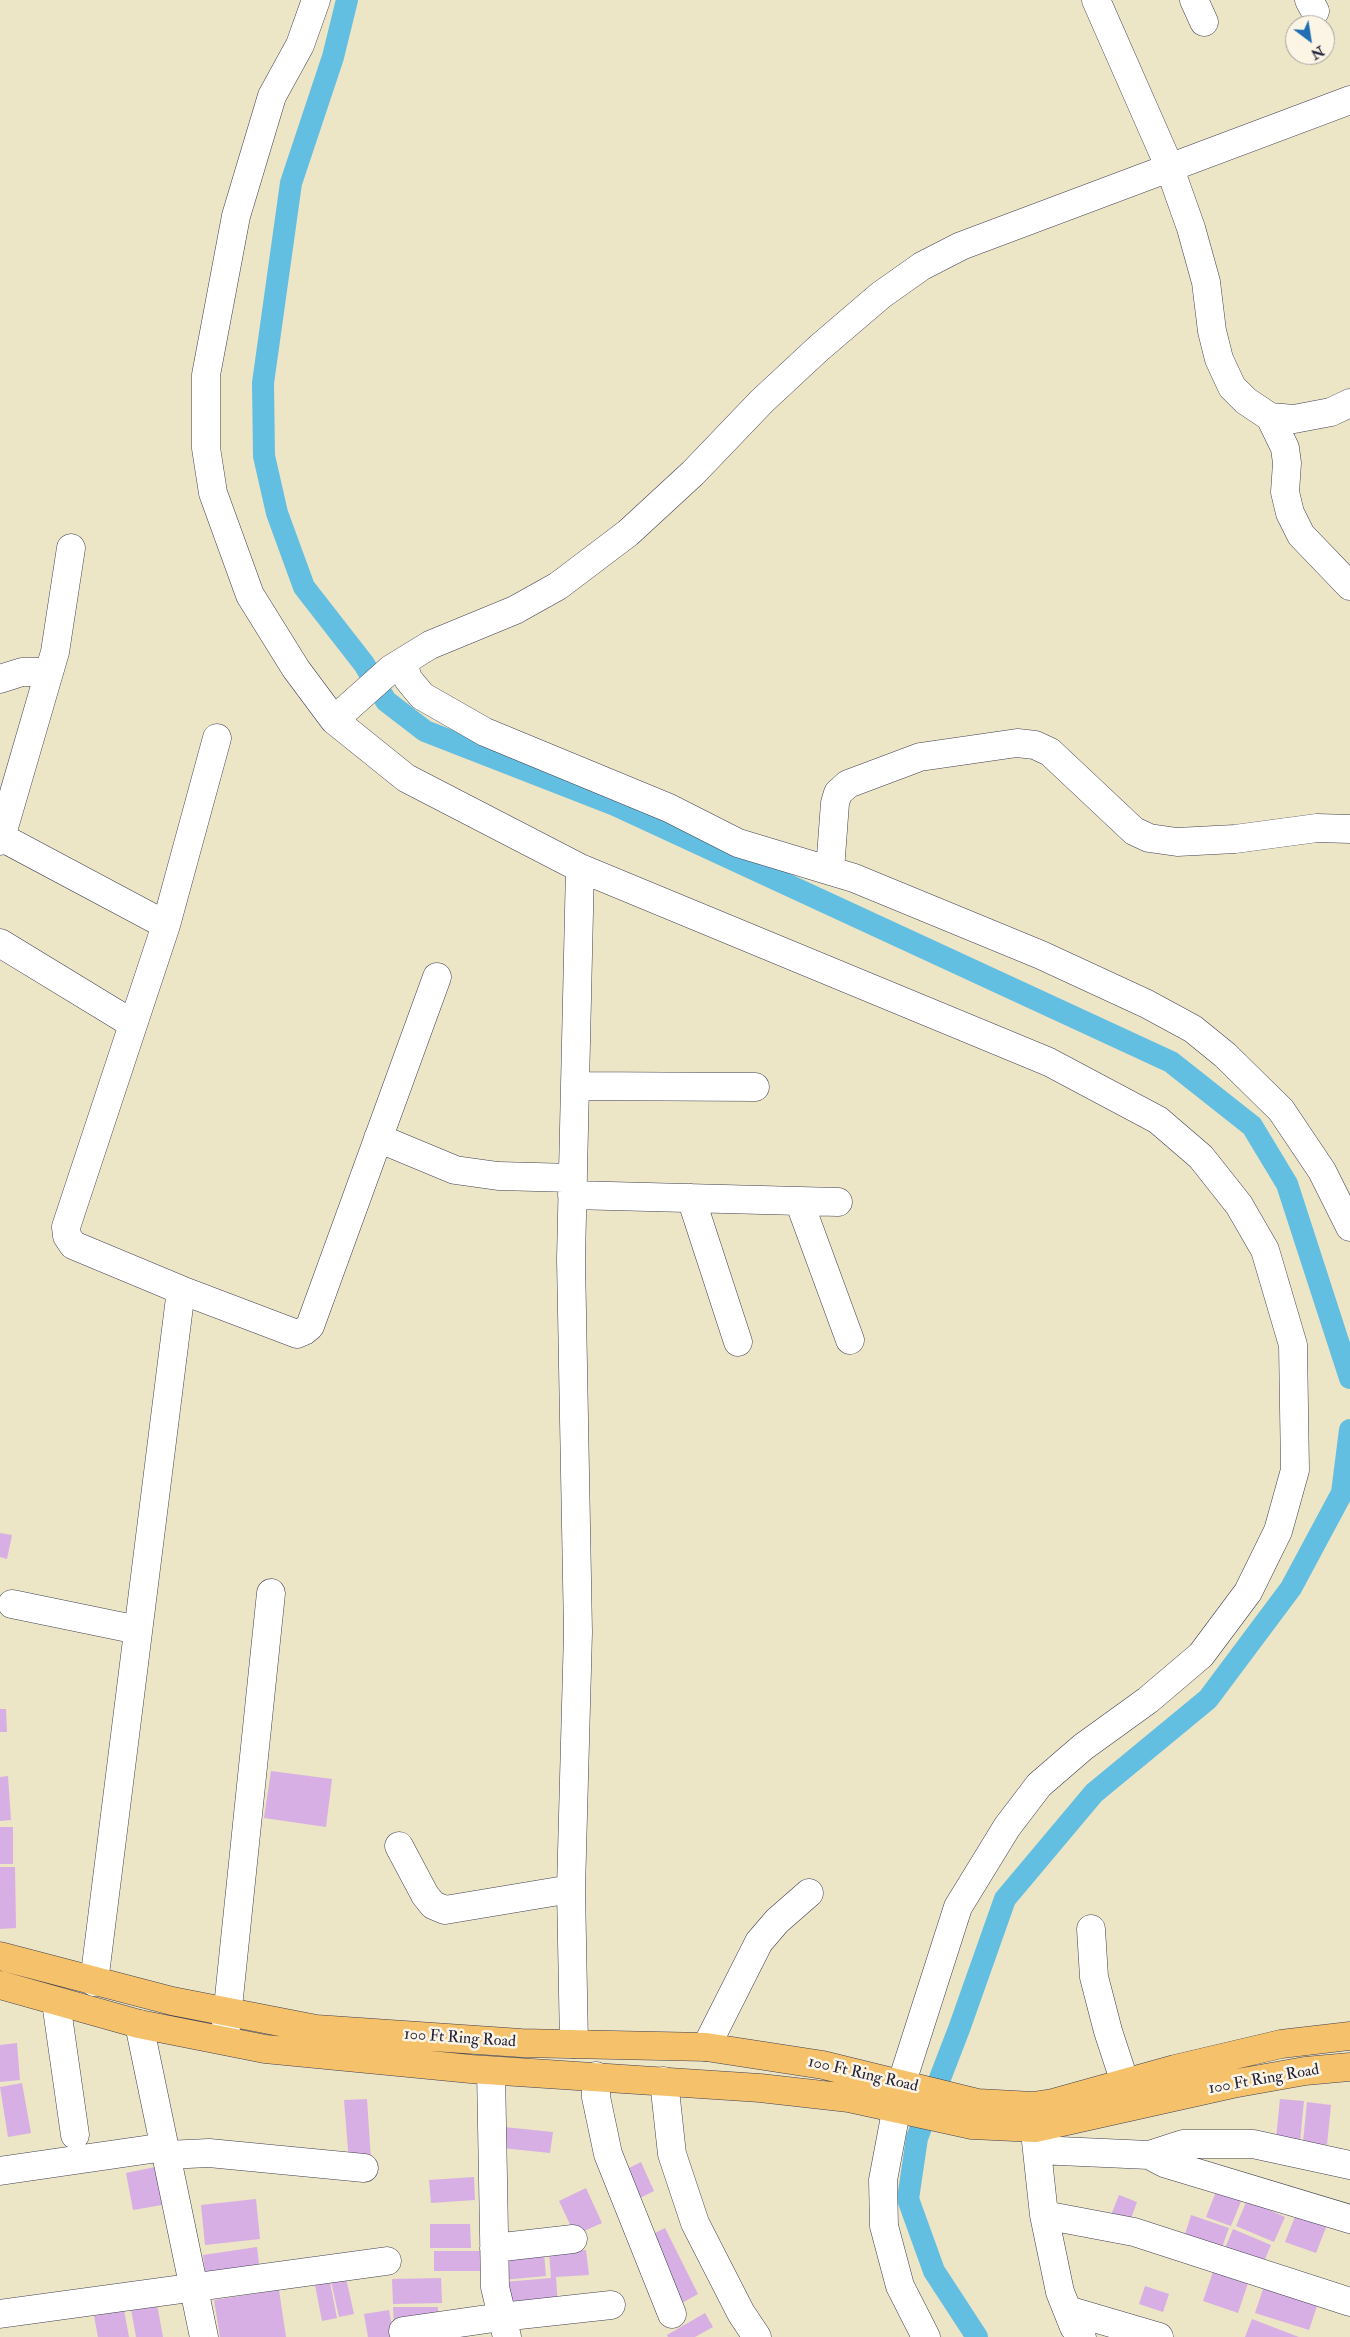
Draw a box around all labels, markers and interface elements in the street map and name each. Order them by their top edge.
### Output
north arrow [1285,15,1335,65]
text: N [1308,42,1327,63]
street label: 100 Ft Ring Road [403,2026,517,2052]
street label: 100 Ft Ring Road [806,2053,920,2097]
street label: 100 Ft Ring Road [1207,2061,1321,2099]

